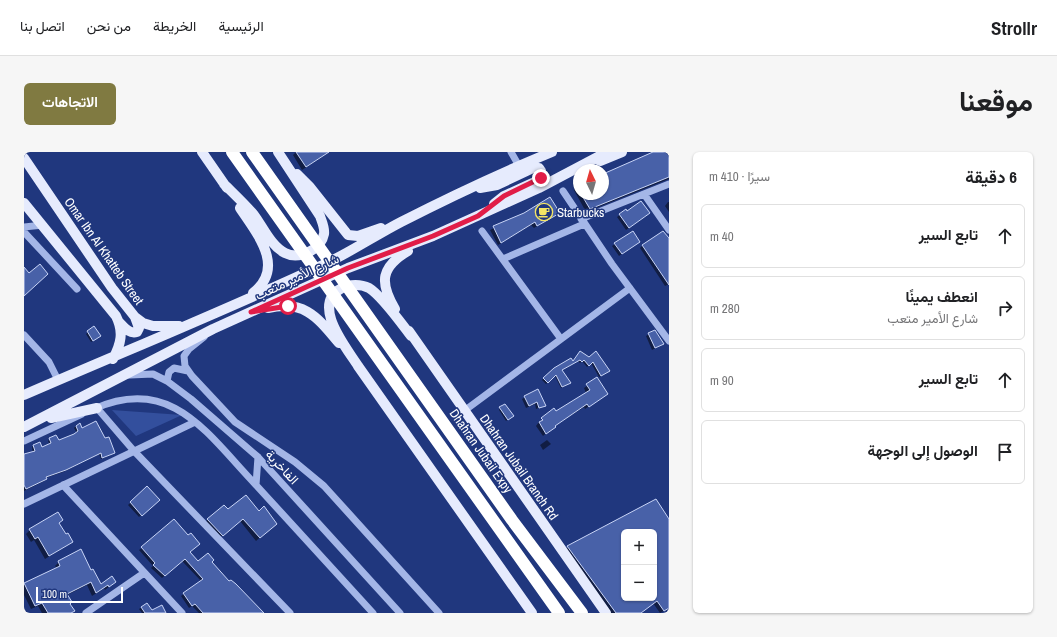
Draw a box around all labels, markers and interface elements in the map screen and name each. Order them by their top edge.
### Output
text: Strollr [991,15,1037,41]
text: اتصل بنا [20,17,65,35]
text: من نحن [87,17,131,35]
text: الخريطة [153,17,196,35]
text: الرئيسية [218,17,264,35]
text: موقعنا [959,82,1033,120]
button: الاتجاهات [24,83,116,125]
north arrow [573,164,609,200]
text: 6 دقيقة [965,165,1017,188]
text: سيرًا · 410 m [709,168,770,185]
route end [532,169,550,187]
street label: Omar Ibn Al Khatteb Street [60,194,148,308]
cafe icon: Starbucks [534,202,554,222]
place label: Starbucks [557,204,604,221]
text: تابع السير [919,224,978,245]
icon: ahead [994,225,1016,247]
text: 40 m [710,228,734,245]
street label: شارع الأمير متعب [252,250,342,305]
text: انعطف يمينًا [905,286,978,307]
route start [279,297,297,315]
icon: right [994,297,1016,319]
text: 280 m [710,300,740,317]
text: شارع الأمير متعب [887,310,978,327]
text: تابع السير [919,368,978,389]
icon: ahead [994,369,1016,391]
text: 90 m [710,372,734,389]
street label: Dhahran Jubail Expy [446,406,517,497]
street label: Dhahran Jubail Branch Rd [476,411,562,523]
text: الوصول إلى الوجهة [867,440,978,461]
icon: arrive [994,441,1016,463]
street label: الفاخرية [262,446,302,488]
map controls [621,529,657,601]
button: + [621,529,657,565]
button: − [621,565,657,601]
scale bar [36,585,123,604]
text: 100 m [42,587,67,601]

